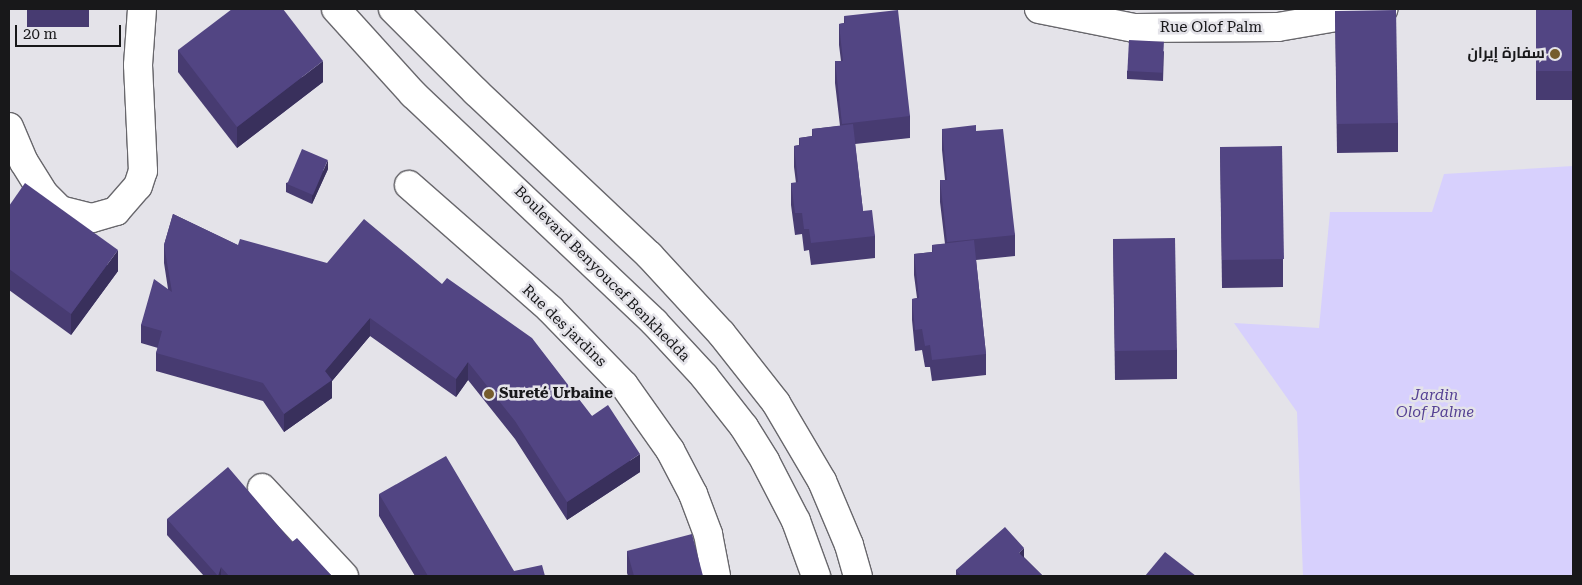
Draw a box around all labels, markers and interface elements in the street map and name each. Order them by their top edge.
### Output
scale bar [18,15,124,47]
street label: Rue Olof Palm [1160,19,1262,37]
text: 20 m [23,25,57,43]
place label: سفارة إيران [1468,45,1545,63]
marker: سفارة إيران [1549,48,1561,60]
street label: Boulevard Benyoucef Benkhedda [511,183,693,365]
street label: Rue des jardins [518,281,610,371]
place label: Sureté Urbaine [499,385,613,403]
park label: Jardin Olof Palme [1396,386,1474,421]
marker: Sureté Urbaine [483,388,495,400]

